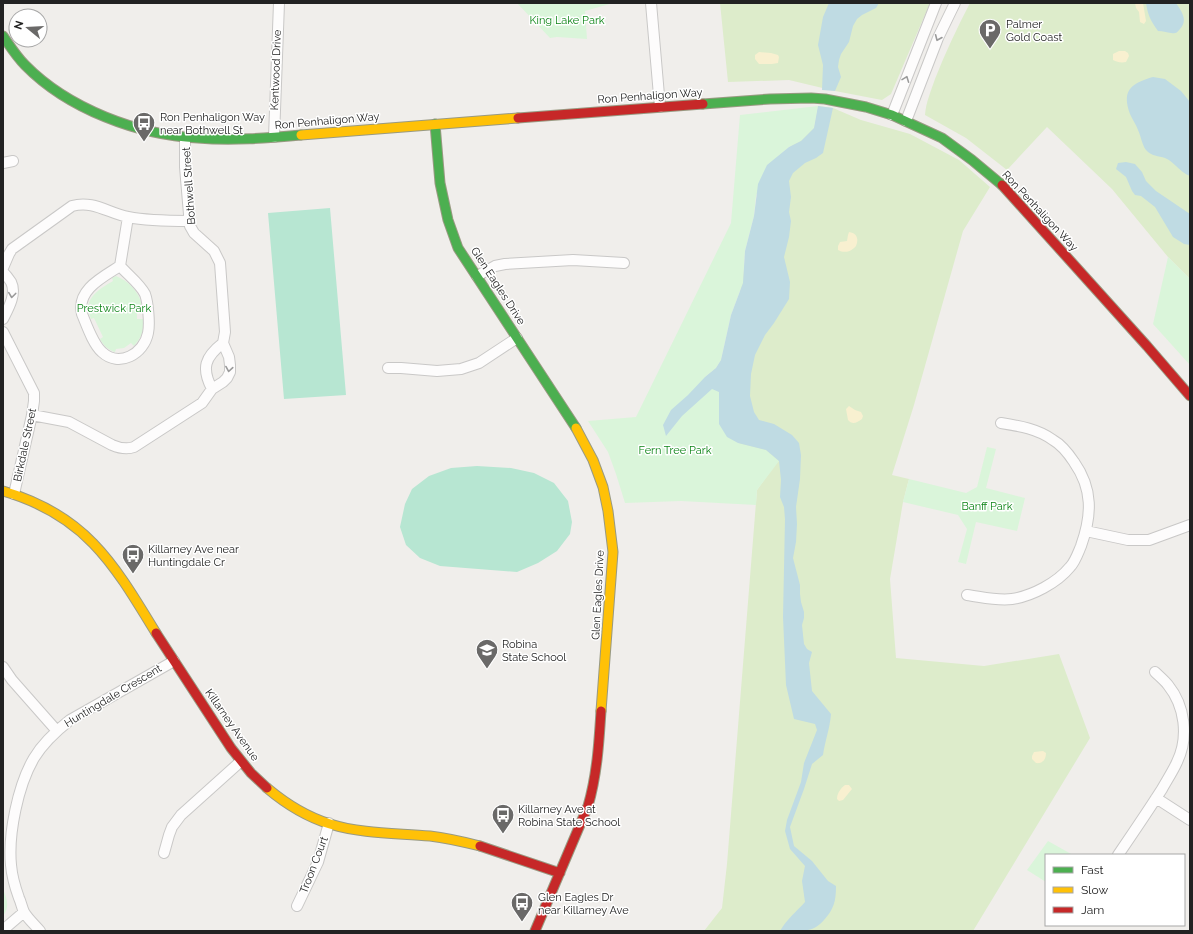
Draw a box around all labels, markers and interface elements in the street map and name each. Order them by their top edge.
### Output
north arrow [8,8,48,48]
park label: King Lake Park [529,14,605,27]
parking icon: Palmer Gold Coast [977,17,1003,50]
place label: Palmer Gold Coast [1006,18,1062,44]
text: N [11,19,26,31]
street label: Kentwood Drive [268,29,284,111]
one-way arrow [935,34,943,42]
one-way arrow [902,75,910,82]
street label: Ron Penhaligon Way [597,86,703,106]
bus stop icon: Ron Penhaligon Way near Bothwell St [131,110,157,143]
street label: Ron Penhaligon Way [274,110,380,132]
place label: Ron Penhaligon Way near Bothwell St [160,111,265,137]
street label: Bothwell Street [180,146,198,225]
street label: Ron Penhaligon Way [999,168,1081,254]
street label: Glen Eagles Drive [468,245,528,328]
one-way arrow [8,292,17,298]
park label: Prestwick Park [77,302,151,315]
one-way arrow [225,366,234,372]
street label: Birkdale Street [11,407,39,483]
park label: Fern Tree Park [639,444,712,457]
park label: Banff Park [961,500,1013,513]
bus stop icon: Killarney Ave near Huntingdale Cr [120,542,146,575]
place label: Killarney Ave near Huntingdale Cr [148,543,239,569]
street label: Glen Eagles Drive [589,549,607,640]
school or university icon: Robina State School [474,637,500,670]
place label: Robina State School [502,638,566,664]
street label: Huntingdale Crescent [62,662,164,730]
street label: Killarney Avenue [202,687,262,764]
bus stop icon: Killarney Ave at Robina State School [490,802,516,835]
place label: Killarney Ave at Robina State School [518,803,620,829]
street label: Troon Court [297,834,331,895]
legend [1045,854,1185,926]
text: Fast [1081,863,1104,877]
text: Slow [1081,883,1108,897]
bus stop icon: Glen Eagles Dr near Killarney Ave [509,890,535,923]
place label: Glen Eagles Dr near Killarney Ave [538,891,629,917]
text: Jam [1081,903,1104,917]

